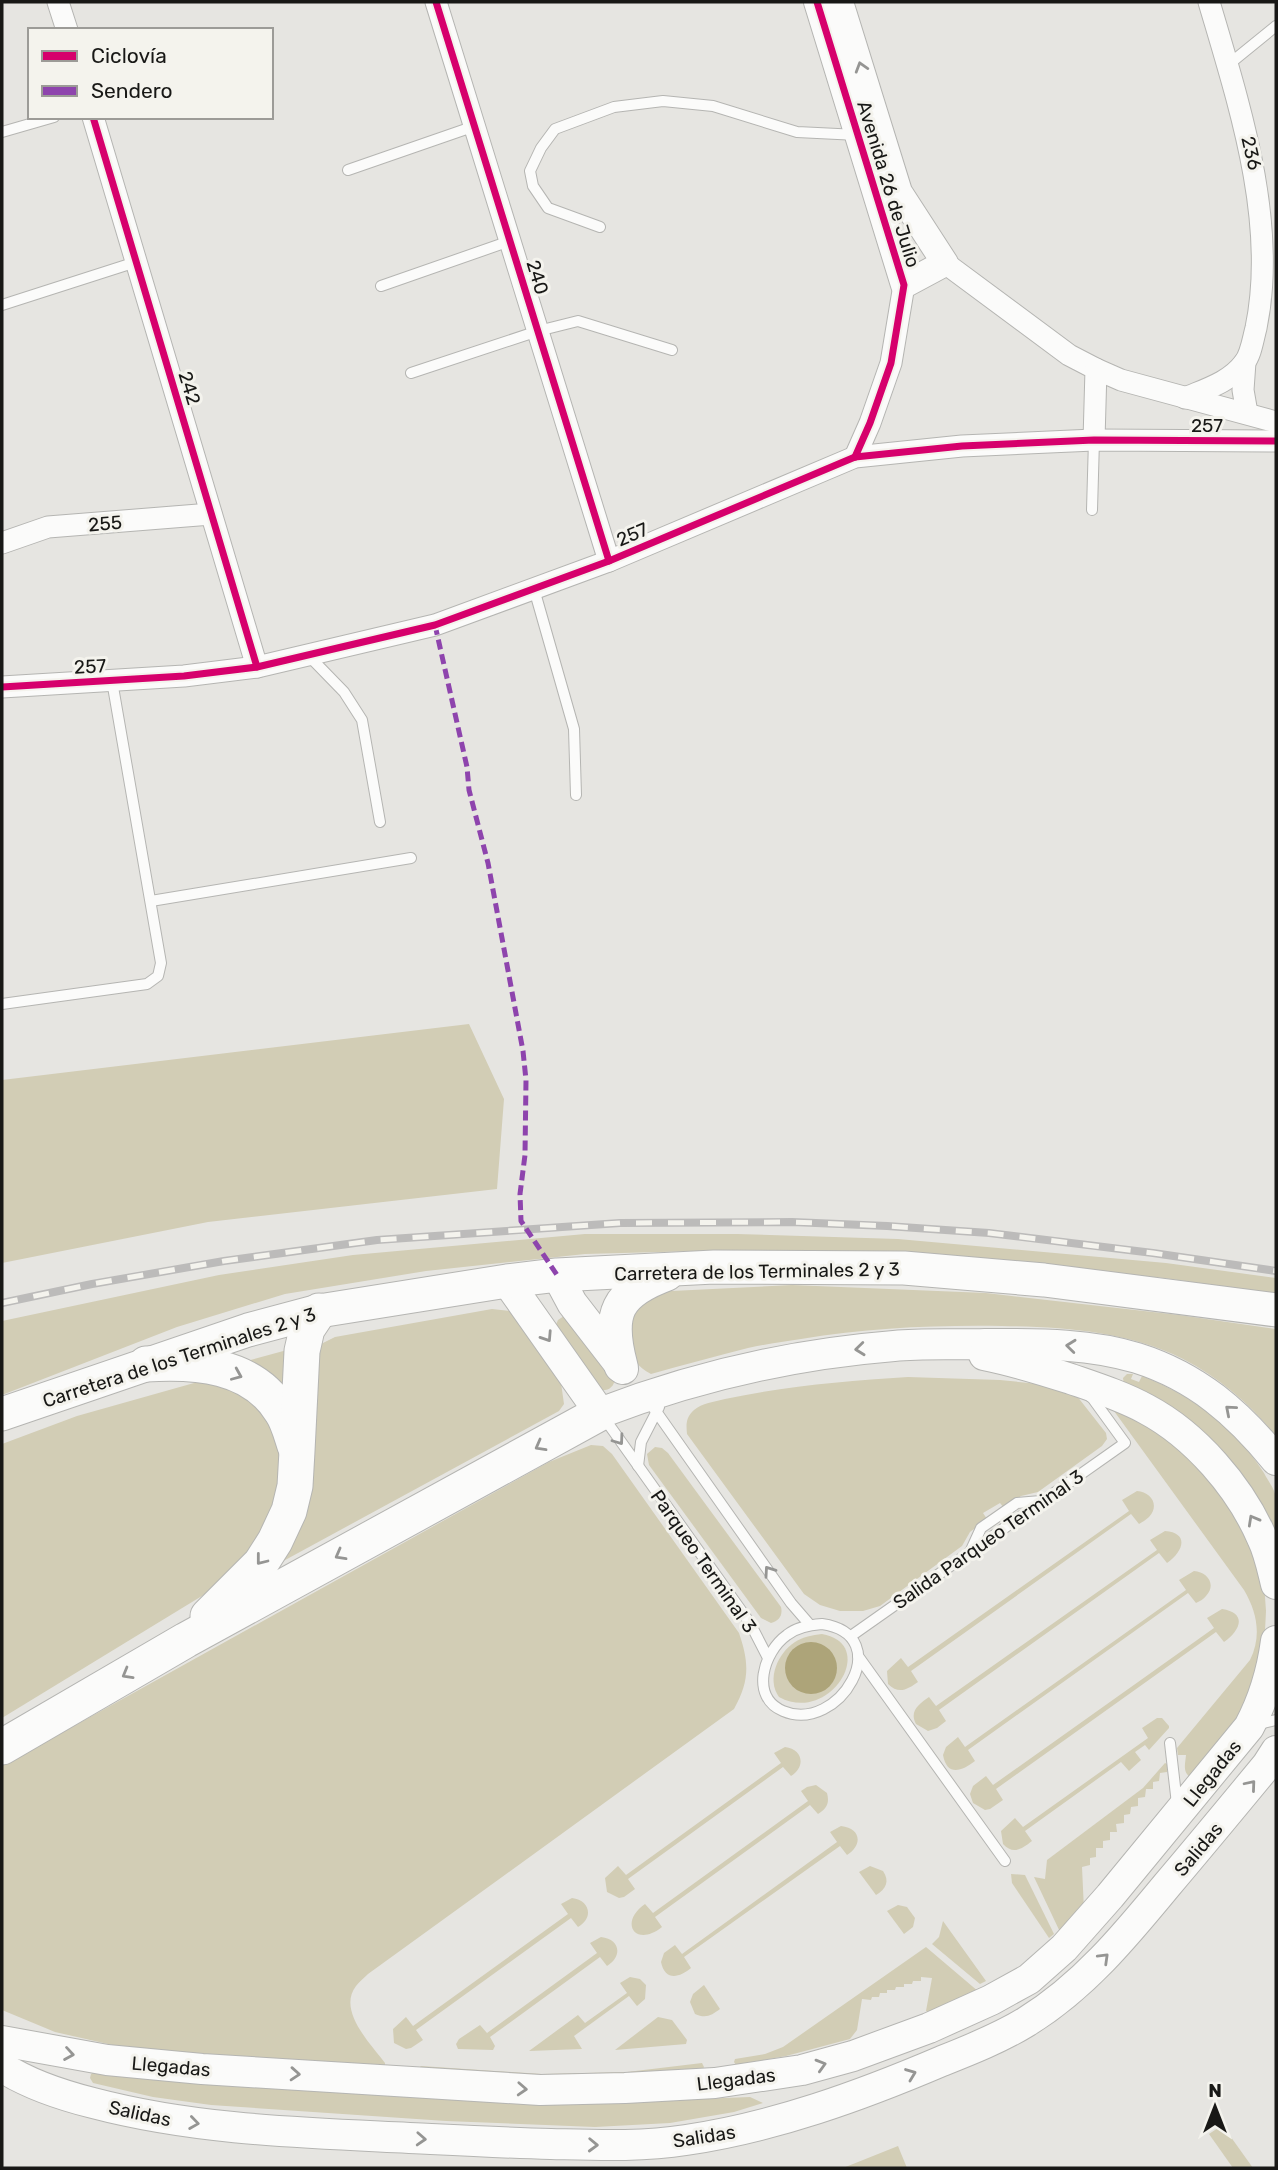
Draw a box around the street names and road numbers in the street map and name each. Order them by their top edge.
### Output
street label: Avenida 26 de Julio [852,98,925,270]
street label: 236 [1236,134,1267,172]
street label: 240 [521,257,554,297]
street label: 242 [174,369,205,408]
street label: 257 [1191,414,1223,437]
street label: 255 [87,511,123,536]
street label: 257 [613,517,652,551]
street label: 257 [73,654,107,679]
street label: Carretera de los Terminales 2 y 3 [614,1258,900,1285]
street label: Carretera de los Terminales 2 y 3 [40,1302,319,1413]
street label: Salida Parqueo Terminal 3 [889,1465,1088,1614]
street label: Parqueo Terminal 3 [646,1485,762,1637]
street label: Llegadas [1179,1735,1246,1811]
street label: Salidas [1169,1818,1227,1881]
street label: Llegadas [130,2052,211,2081]
street label: Llegadas [695,2063,777,2096]
street label: Salidas [107,2096,173,2131]
street label: Salidas [671,2120,737,2153]

